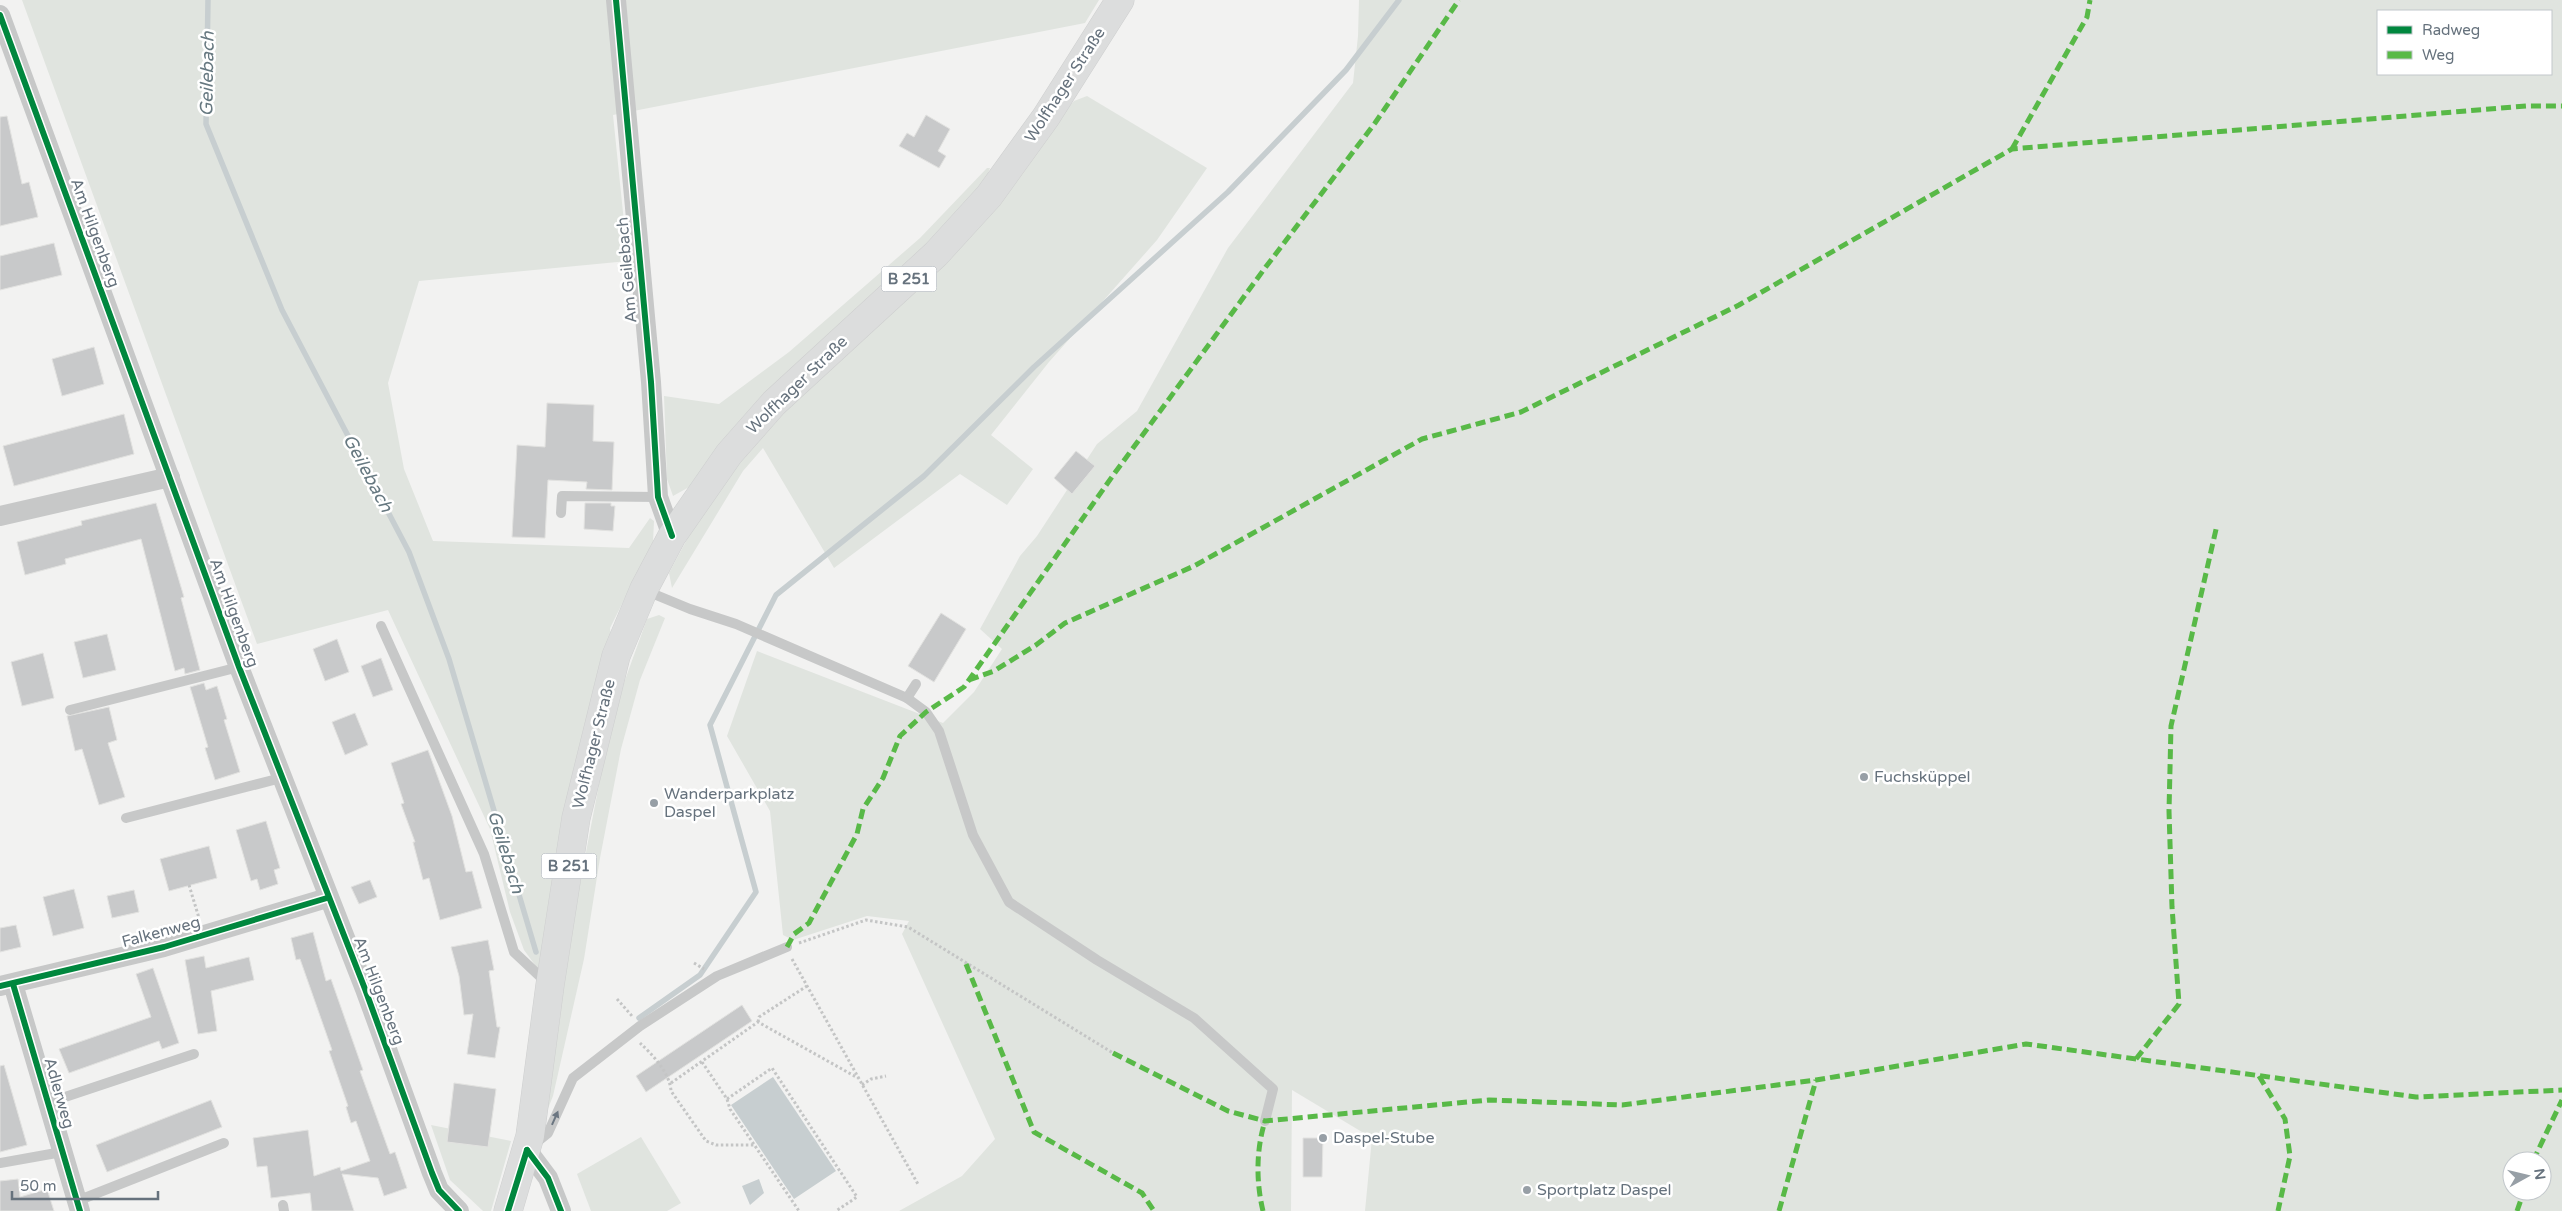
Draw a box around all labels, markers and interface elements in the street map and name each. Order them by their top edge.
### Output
legend [2377,10,2552,75]
text: Radweg [2422,21,2480,39]
street label: Wolfhager Straße [1020,24,1110,146]
water label: Geilebach [195,30,219,117]
text: Weg [2422,46,2454,64]
street label: Am Hilgenberg [66,176,124,290]
street label: Am Geilebach [612,216,642,324]
road number: B 251 [882,266,936,292]
street label: Wolfhager Straße [742,332,852,438]
water label: Geilebach [338,430,398,517]
street label: Am Hilgenberg [205,556,263,670]
street label: Wolfhager Straße [568,677,620,811]
place label: Fuchsküppel [1874,767,1971,787]
marker: Fuchsküppel [1858,771,1870,783]
place label: Wanderparkplatz Daspel [664,784,794,822]
marker: Wanderparkplatz Daspel [648,797,660,809]
water label: Geilebach [483,808,529,897]
road number: B 251 [542,854,596,878]
street label: Falkenweg [120,912,202,952]
street label: Am Hilgenberg [349,934,409,1048]
street label: Adlerweg [39,1055,79,1131]
one-way arrow [551,1111,559,1125]
place label: Daspel-Stube [1333,1128,1434,1148]
marker: Daspel-Stube [1317,1132,1329,1144]
north arrow [2502,1151,2552,1201]
scale bar [12,1168,159,1200]
text: N [2530,1168,2549,1181]
text: 50 m [20,1177,57,1195]
place label: Sportplatz Daspel [1537,1180,1672,1200]
marker: Sportplatz Daspel [1521,1184,1533,1196]

